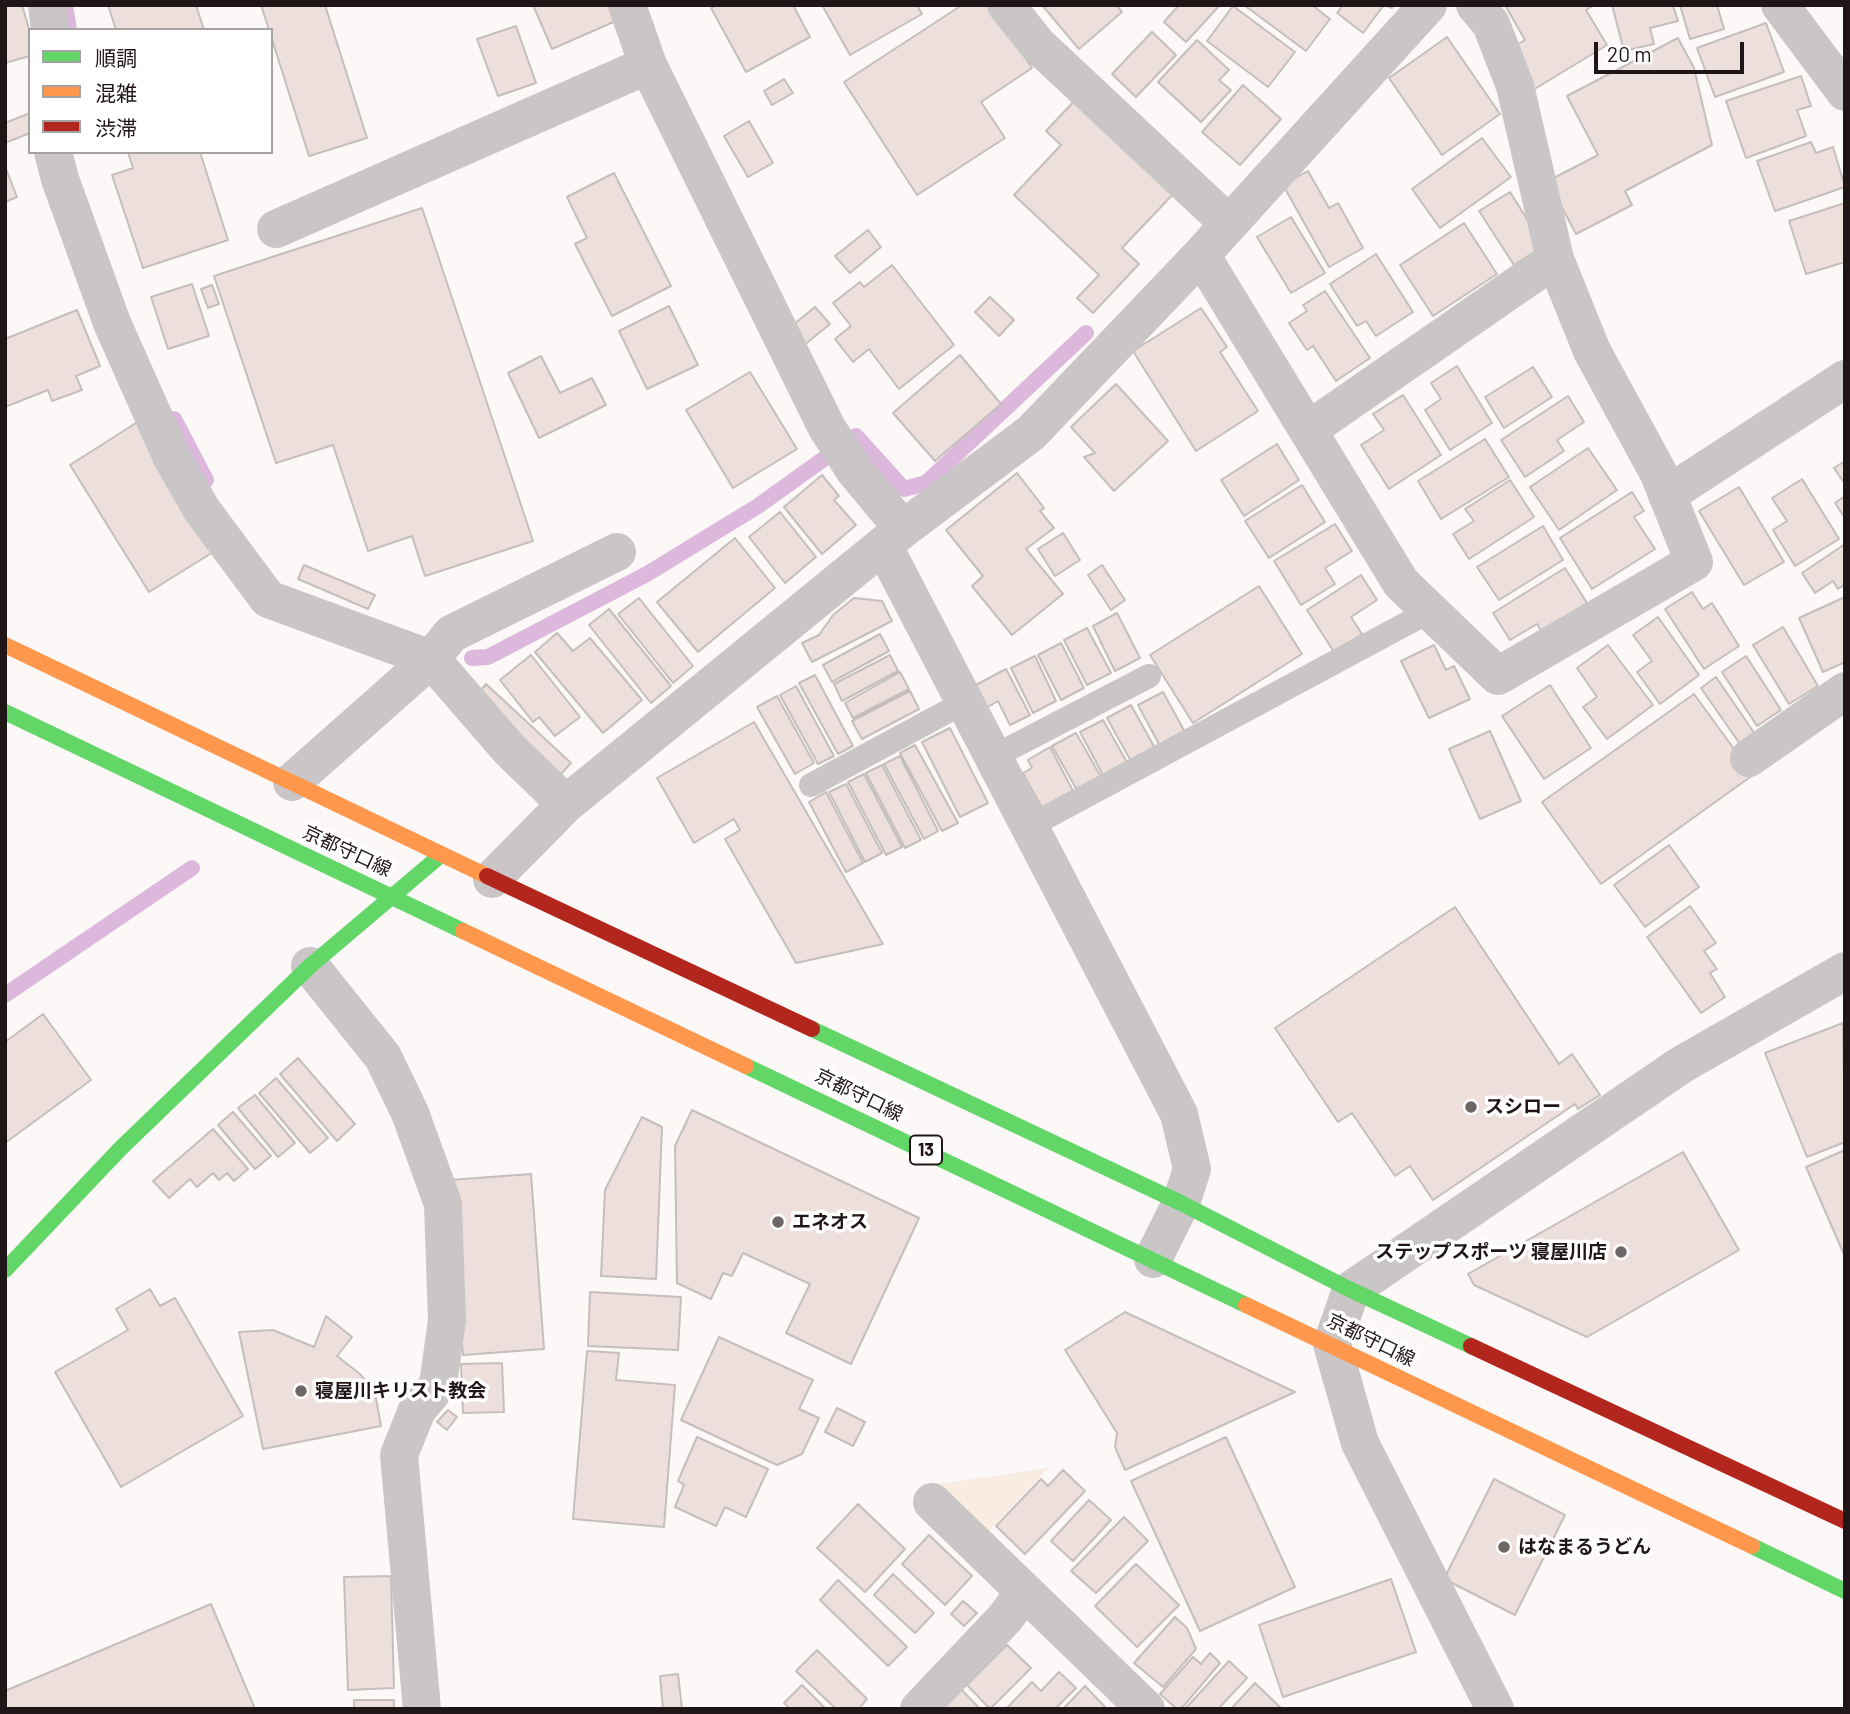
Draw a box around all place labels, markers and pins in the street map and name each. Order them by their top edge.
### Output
place label: スシロー [1485,1096,1561,1118]
marker: スシロー [1463,1099,1479,1115]
place label: エネオス [792,1211,868,1233]
marker: エネオス [770,1214,786,1230]
place label: ステップスポーツ 寝屋川店 [1375,1241,1607,1263]
marker: ステップスポーツ 寝屋川店 [1613,1244,1629,1260]
place label: 寝屋川キリスト教会 [315,1380,486,1402]
marker: 寝屋川キリスト教会 [293,1383,309,1399]
place label: はなまるうどん [1518,1536,1651,1558]
marker: はなまるうどん [1496,1539,1512,1555]

